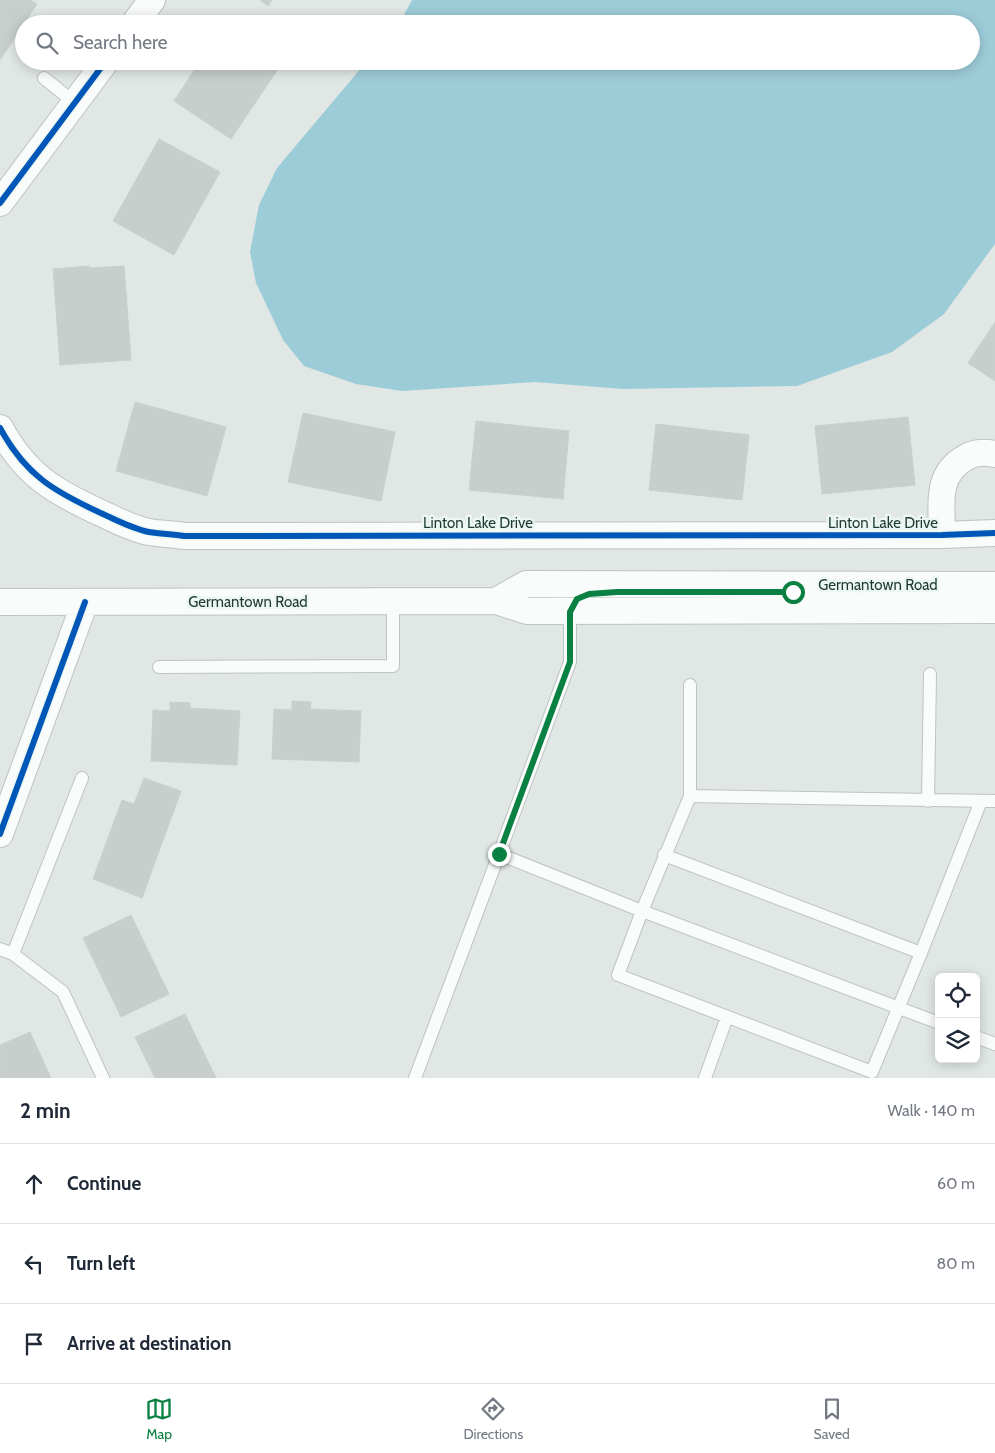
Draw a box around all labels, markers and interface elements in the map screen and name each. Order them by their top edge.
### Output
search box [15,15,980,70]
icon: search [33,29,61,57]
text: Search here [73,31,167,54]
street label: Linton Lake Drive [423,514,533,532]
street label: Linton Lake Drive [828,514,938,532]
street label: Germantown Road [818,576,938,594]
route start [782,581,805,604]
street label: Germantown Road [188,593,308,611]
route end [488,843,511,866]
map controls [935,973,980,1063]
button: locate [935,973,980,1018]
button: layers [935,1018,980,1063]
text: 2 min [20,1098,71,1123]
text: Walk · 140 m [888,1101,975,1120]
icon: ahead [20,1170,48,1198]
text: Continue [67,1172,141,1195]
text: 60 m [937,1174,975,1193]
icon: left [20,1250,48,1278]
text: Turn left [67,1252,135,1275]
text: 80 m [937,1254,975,1273]
icon: arrive [20,1330,48,1358]
text: Arrive at destination [67,1332,231,1355]
tab: Map [145,1395,173,1443]
tab: Directions [463,1395,523,1443]
tab: Saved [813,1395,850,1443]

